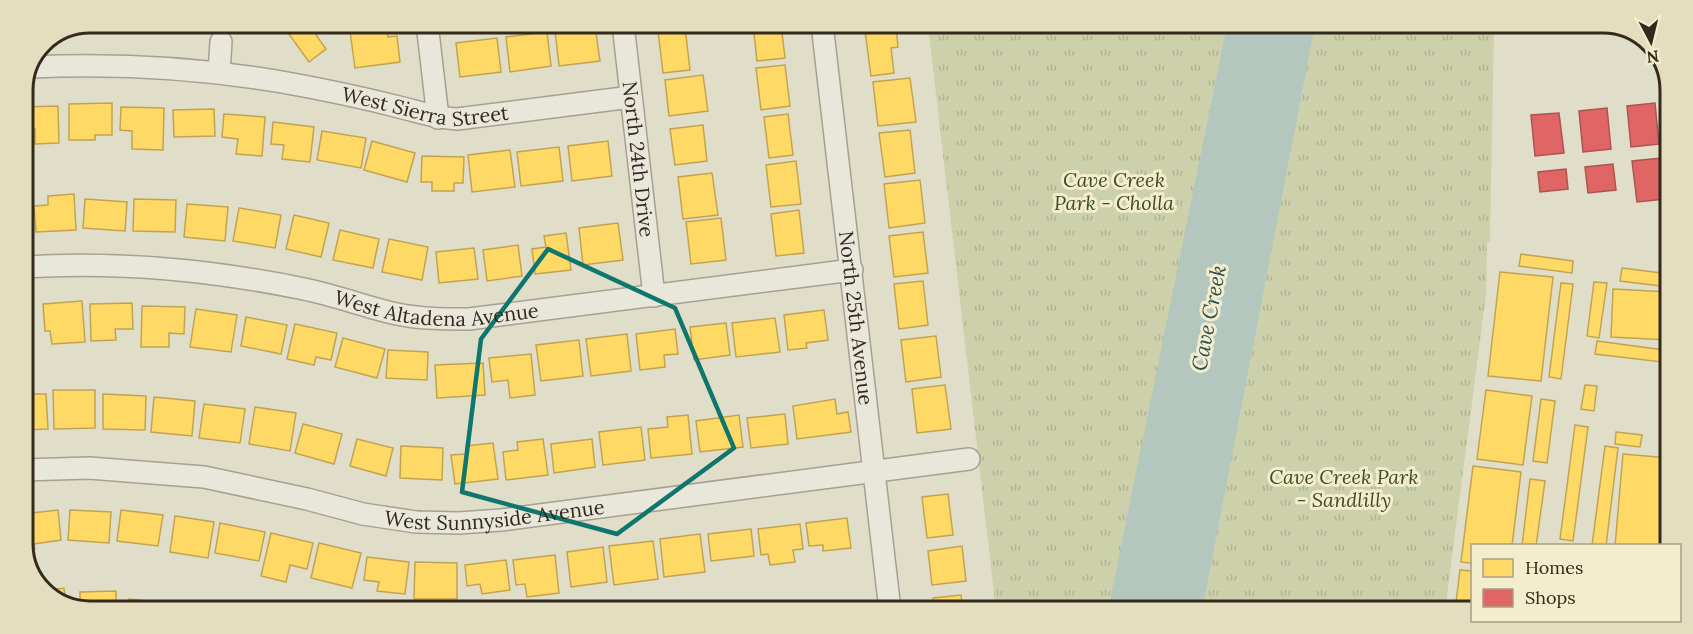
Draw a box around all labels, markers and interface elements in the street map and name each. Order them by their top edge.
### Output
north arrow [1621,12,1681,72]
text: N [1645,46,1660,68]
street label: North 24th Drive [618,80,660,239]
street label: West Sierra Street [340,81,510,132]
park label: Cave Creek Park - Cholla [1054,167,1174,215]
street label: North 25th Avenue [834,230,879,407]
water label: Cave Creek [1185,263,1232,373]
street label: West Altadena Avenue [332,284,540,331]
park label: Cave Creek Park - Sandlilly [1269,464,1419,512]
street label: West Sunnyside Avenue [383,494,606,535]
legend [1471,544,1681,622]
text: Homes [1525,556,1583,579]
text: Shops [1525,586,1576,609]

